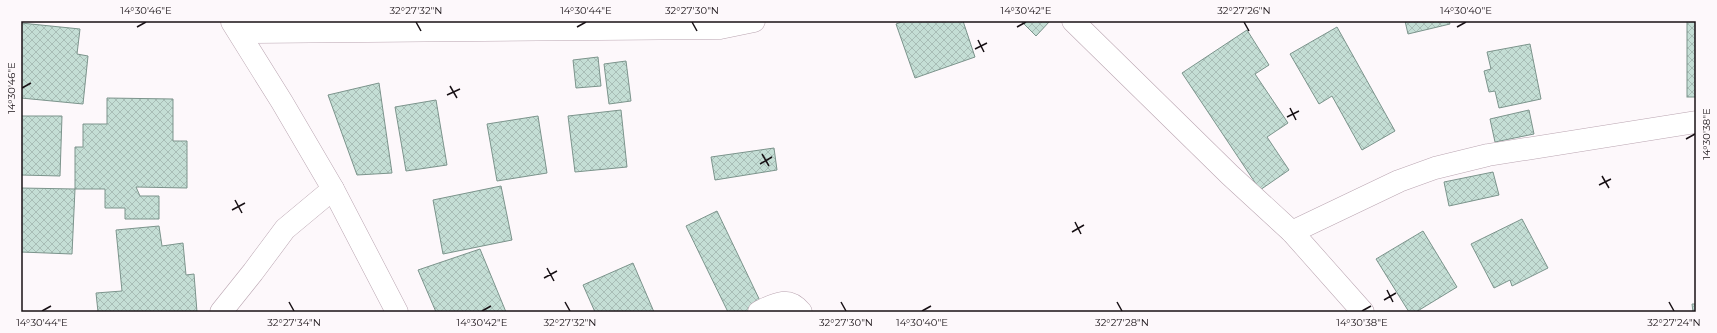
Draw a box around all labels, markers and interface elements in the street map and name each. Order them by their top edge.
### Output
text: 14°30'46"E [120,4,172,17]
text: 32°27'32"N [390,4,442,17]
text: 14°30'44"E [560,4,612,17]
text: 32°27'30"N [665,4,719,17]
text: 14°30'42"E [1001,4,1052,17]
text: 32°27'26"N [1217,4,1271,17]
text: 14°30'40"E [1440,4,1492,17]
text: 14°30'46"E [5,62,18,114]
text: 14°30'38"E [1700,108,1713,160]
text: 14°30'44"E [16,316,68,329]
text: 32°27'34"N [267,316,321,329]
text: 14°30'42"E [457,316,508,329]
text: 32°27'32"N [544,316,596,329]
text: 32°27'30"N [819,316,873,329]
text: 14°30'40"E [896,316,948,329]
text: 32°27'28"N [1095,316,1149,329]
text: 14°30'38"E [1336,316,1388,329]
text: 32°27'24"N [1647,316,1701,329]

